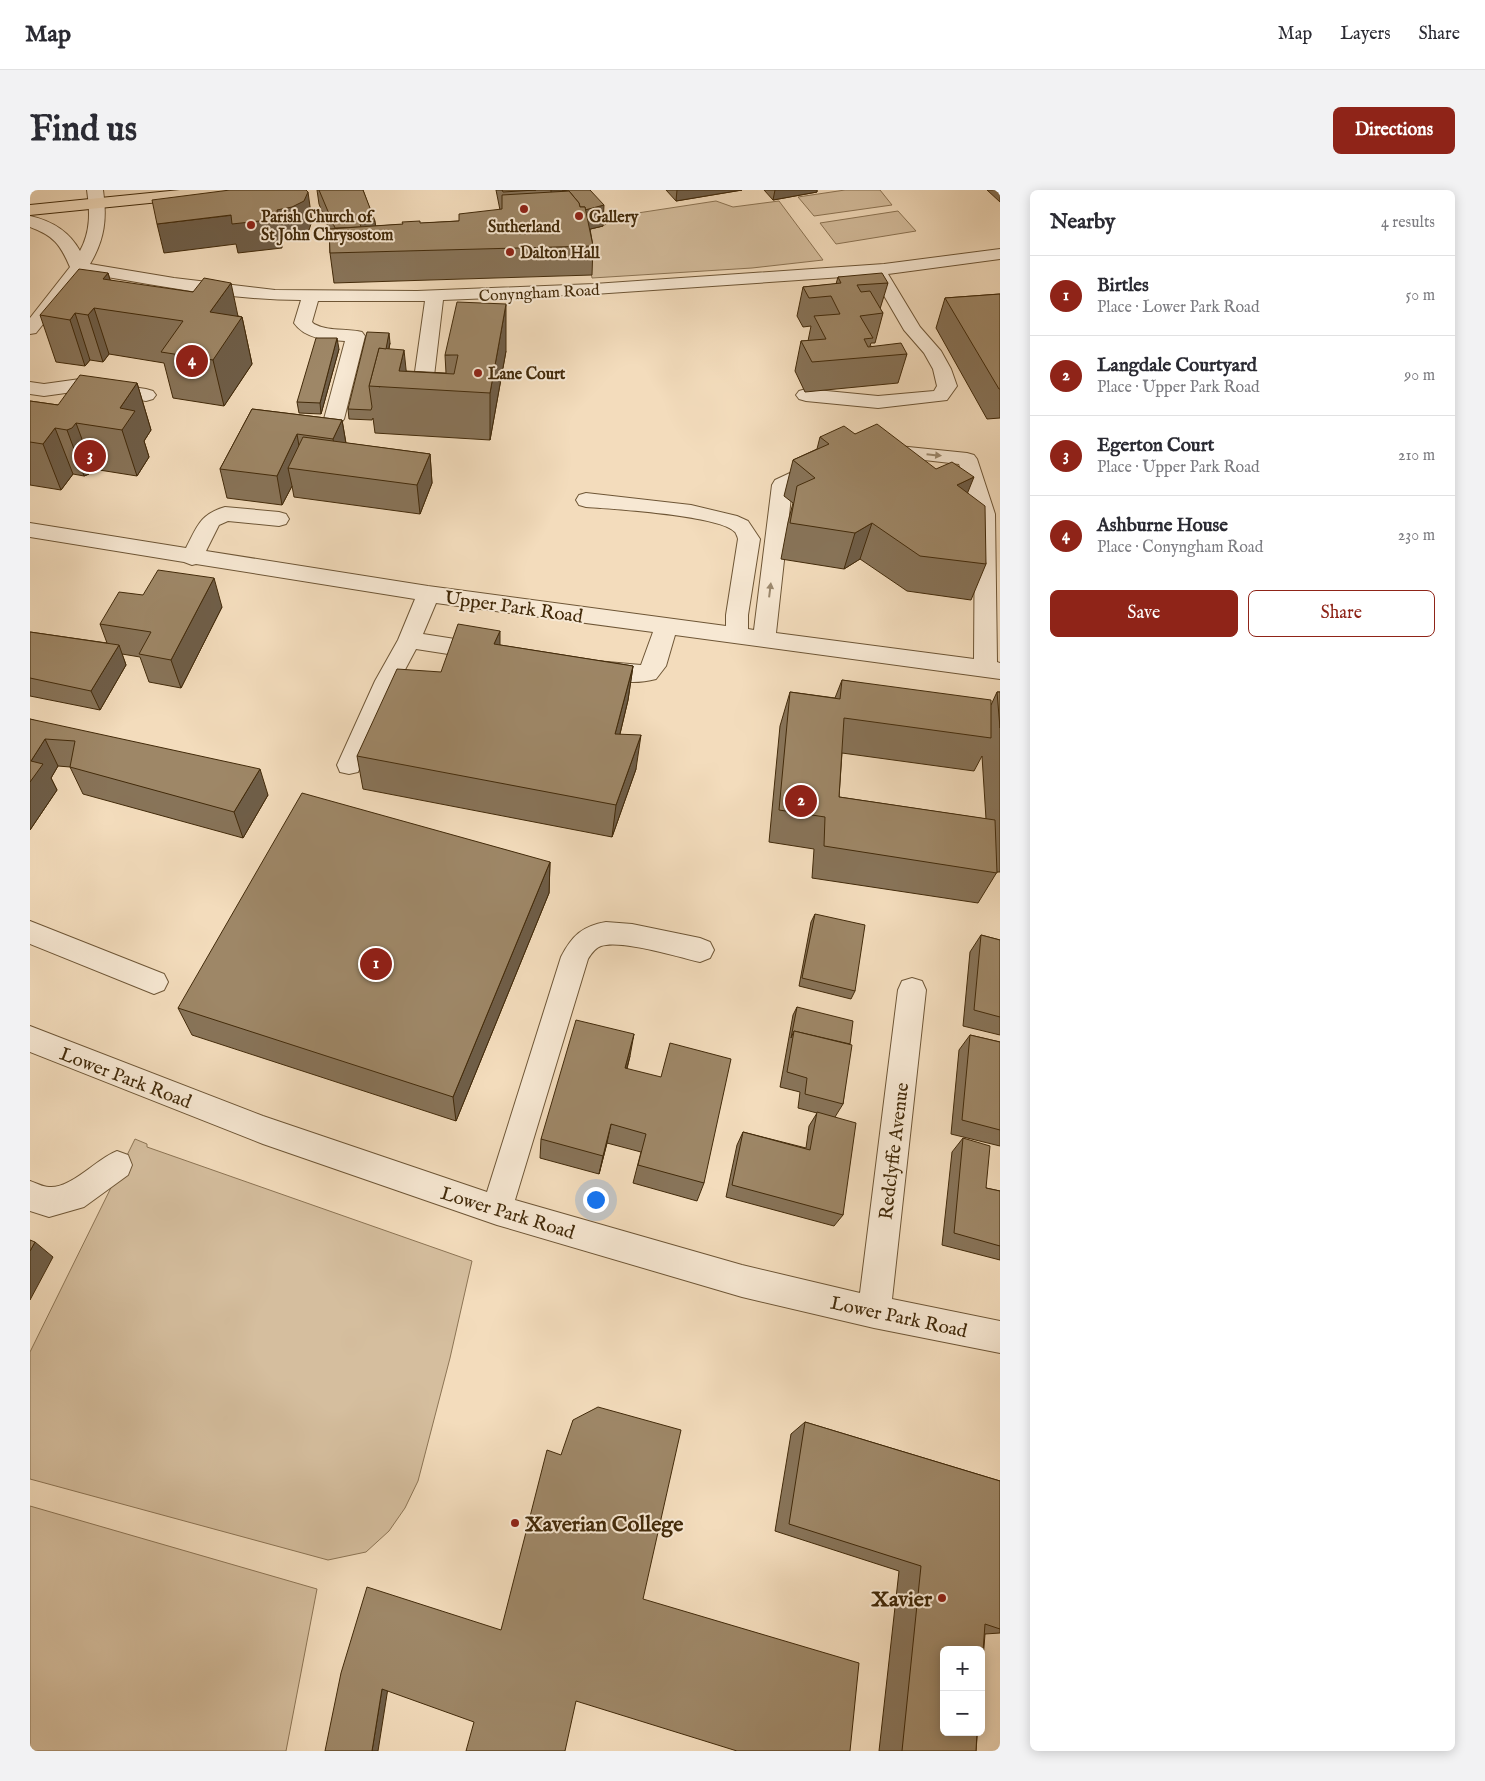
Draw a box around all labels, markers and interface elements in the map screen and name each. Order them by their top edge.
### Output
text: Map [25,19,71,50]
text: Map [1278,23,1312,46]
text: Layers [1340,23,1391,46]
text: Share [1419,23,1460,46]
button: Directions [1333,107,1455,154]
text: Find us [30,108,137,153]
marker: Sutherland [518,203,530,215]
place label: Parish Church of St John Chrysostom [261,208,394,246]
place label: Gallery [589,208,640,228]
text: Nearby [1050,209,1115,236]
marker: Gallery [573,210,585,222]
text: 4 results [1381,213,1435,233]
place label: Sutherland [488,218,560,238]
marker: Parish Church of St John Chrysostom [245,219,257,231]
place label: Dalton Hall [520,244,600,264]
marker: Dalton Hall [504,246,516,258]
text: Birtles [1097,274,1149,298]
street label: Conyngham Road [478,281,600,307]
text: 1 [1063,286,1069,306]
text: 50 m [1406,286,1435,306]
text: Place · Lower Park Road [1097,298,1260,318]
pin: 4 [176,342,208,380]
text: Langdale Courtyard [1097,354,1257,378]
place label: Lane Court [488,365,566,385]
text: 2 [1062,366,1070,386]
text: 90 m [1404,366,1435,386]
marker: Lane Court [472,367,484,379]
text: Place · Upper Park Road [1097,378,1260,398]
text: Egerton Court [1097,434,1214,458]
pin: 3 [74,437,106,475]
text: 3 [1063,446,1069,466]
text: 210 m [1398,446,1435,466]
one-way arrow [926,452,942,460]
text: Place · Upper Park Road [1097,458,1260,478]
text: Ashburne House [1097,514,1228,538]
text: 4 [1062,526,1070,546]
text: 230 m [1398,526,1435,546]
text: Place · Conyngham Road [1097,538,1263,558]
one-way arrow [766,582,774,598]
street label: Upper Park Road [443,586,585,630]
button: Save [1050,590,1238,637]
button: Share [1248,590,1435,637]
pin: 2 [785,782,817,820]
pin: 1 [360,945,392,983]
street label: Lower Park Road [56,1043,195,1115]
street label: Redclyffe Avenue [875,1081,915,1221]
street label: Lower Park Road [437,1182,578,1246]
your location [583,1187,609,1213]
street label: Lower Park Road [828,1292,970,1344]
place label: Xaverian College [524,1511,683,1539]
marker: Xaverian College [509,1517,521,1529]
place label: Xavier [870,1586,933,1614]
marker: Xavier [936,1592,948,1604]
map controls [940,1646,985,1736]
button: + [940,1646,985,1691]
button: − [940,1691,985,1736]

